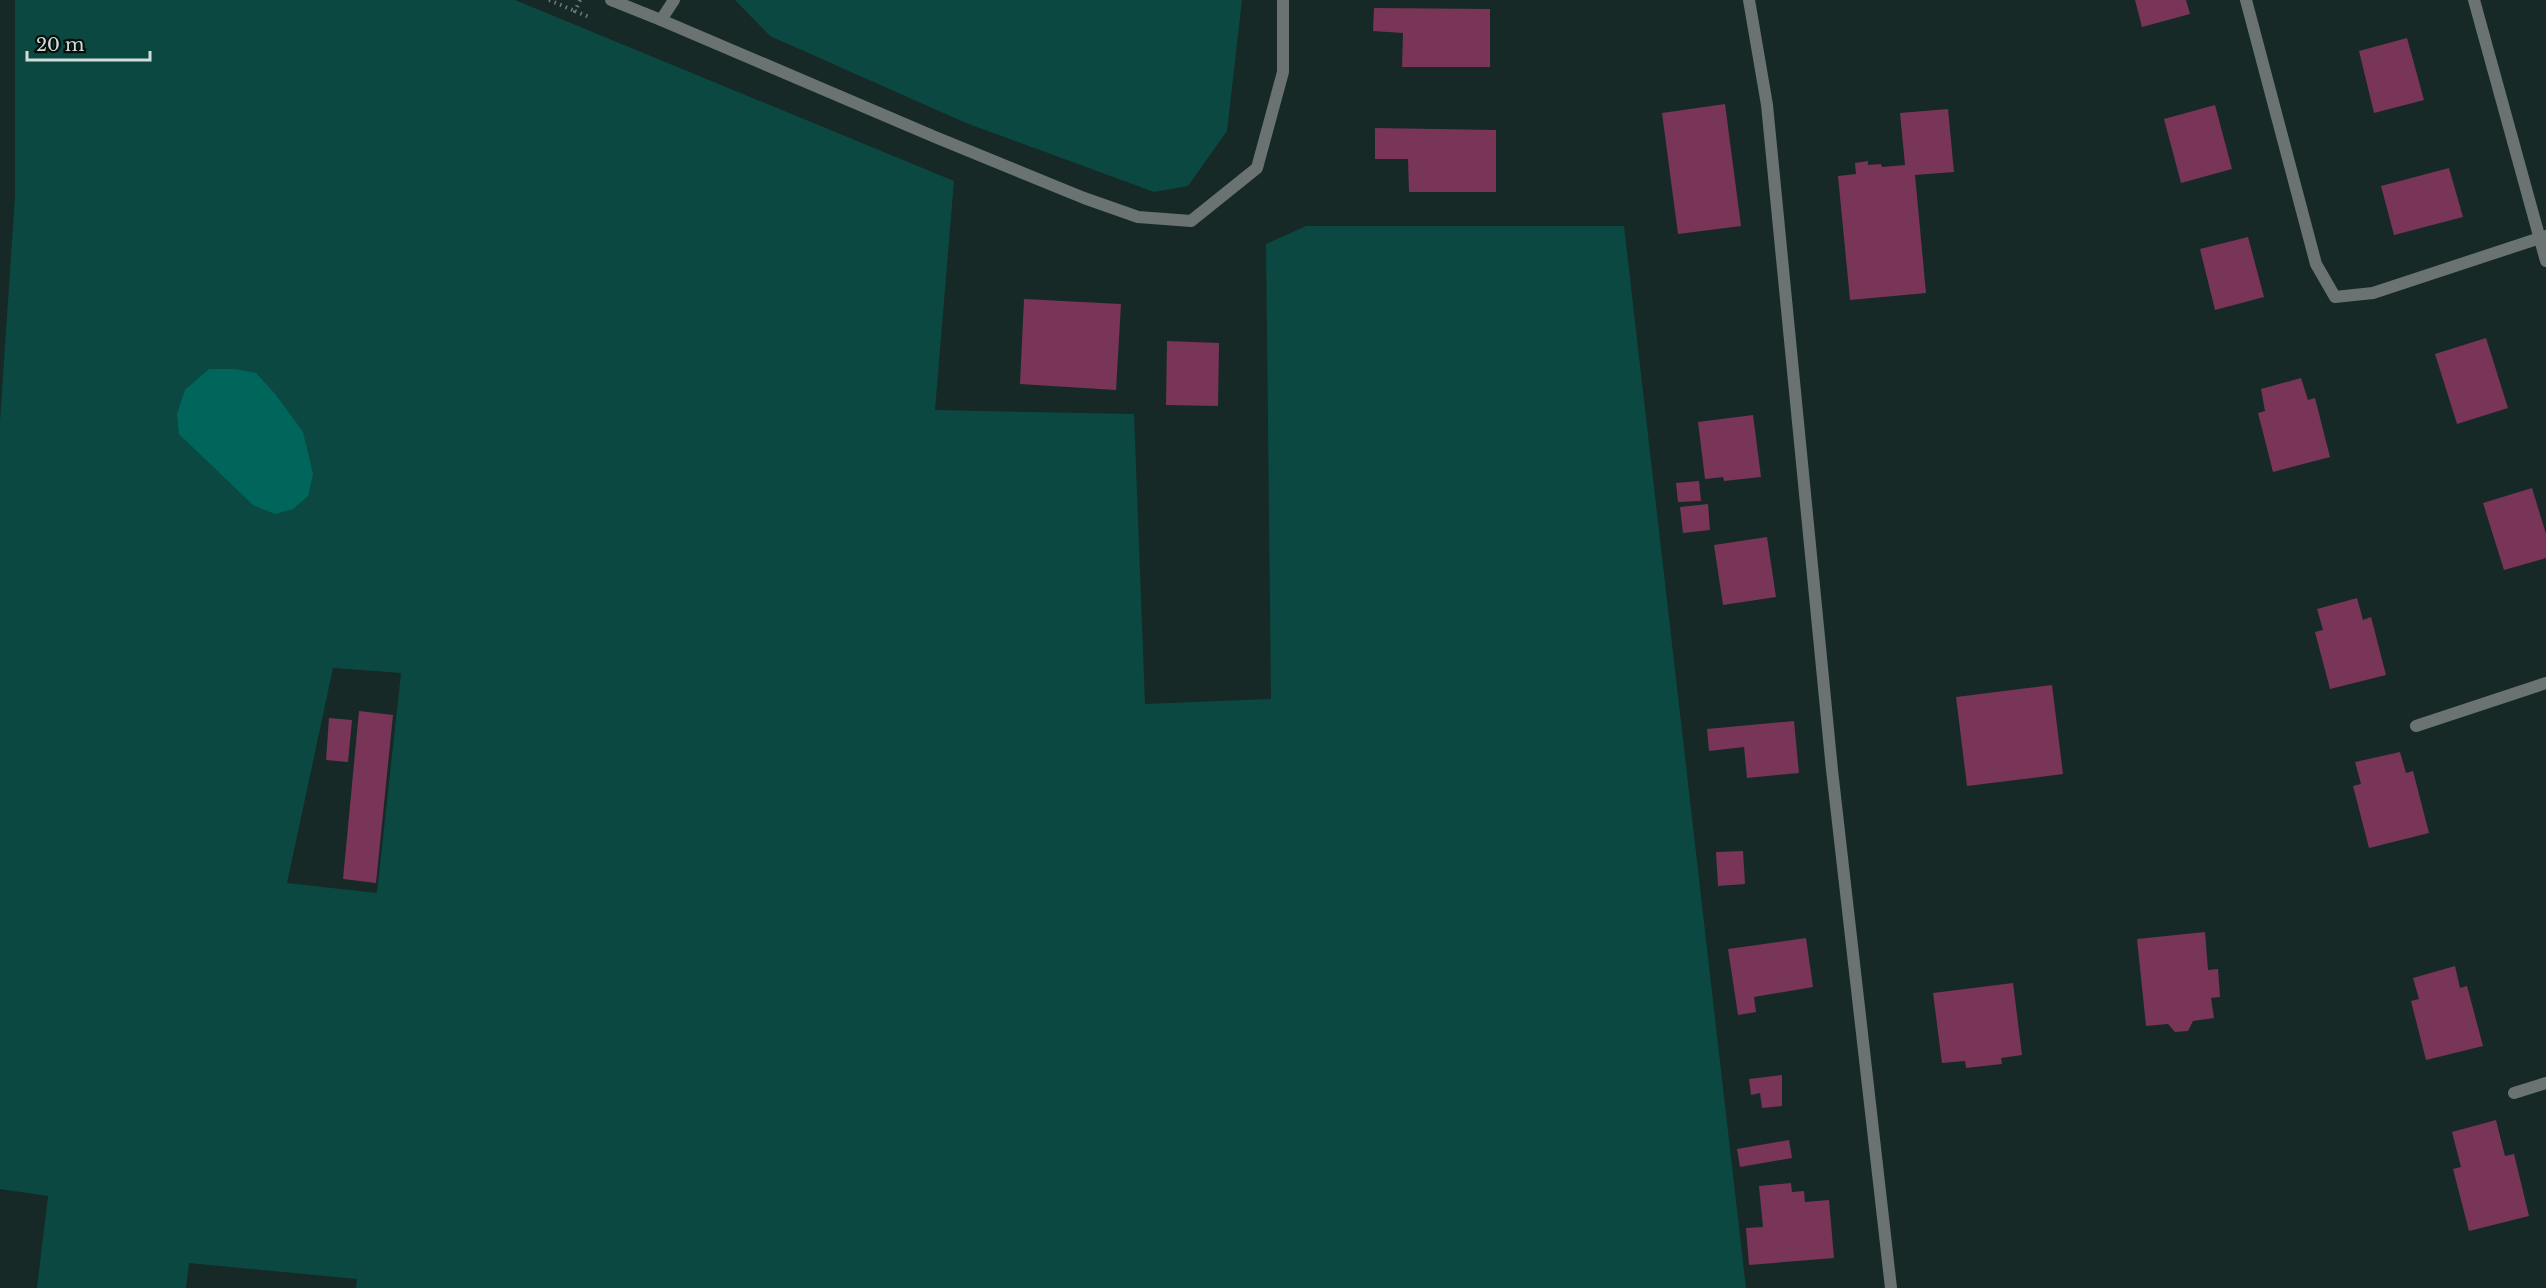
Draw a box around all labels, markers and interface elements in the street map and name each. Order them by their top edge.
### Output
scale bar [27,24,150,62]
text: 20 m [36,34,84,56]

